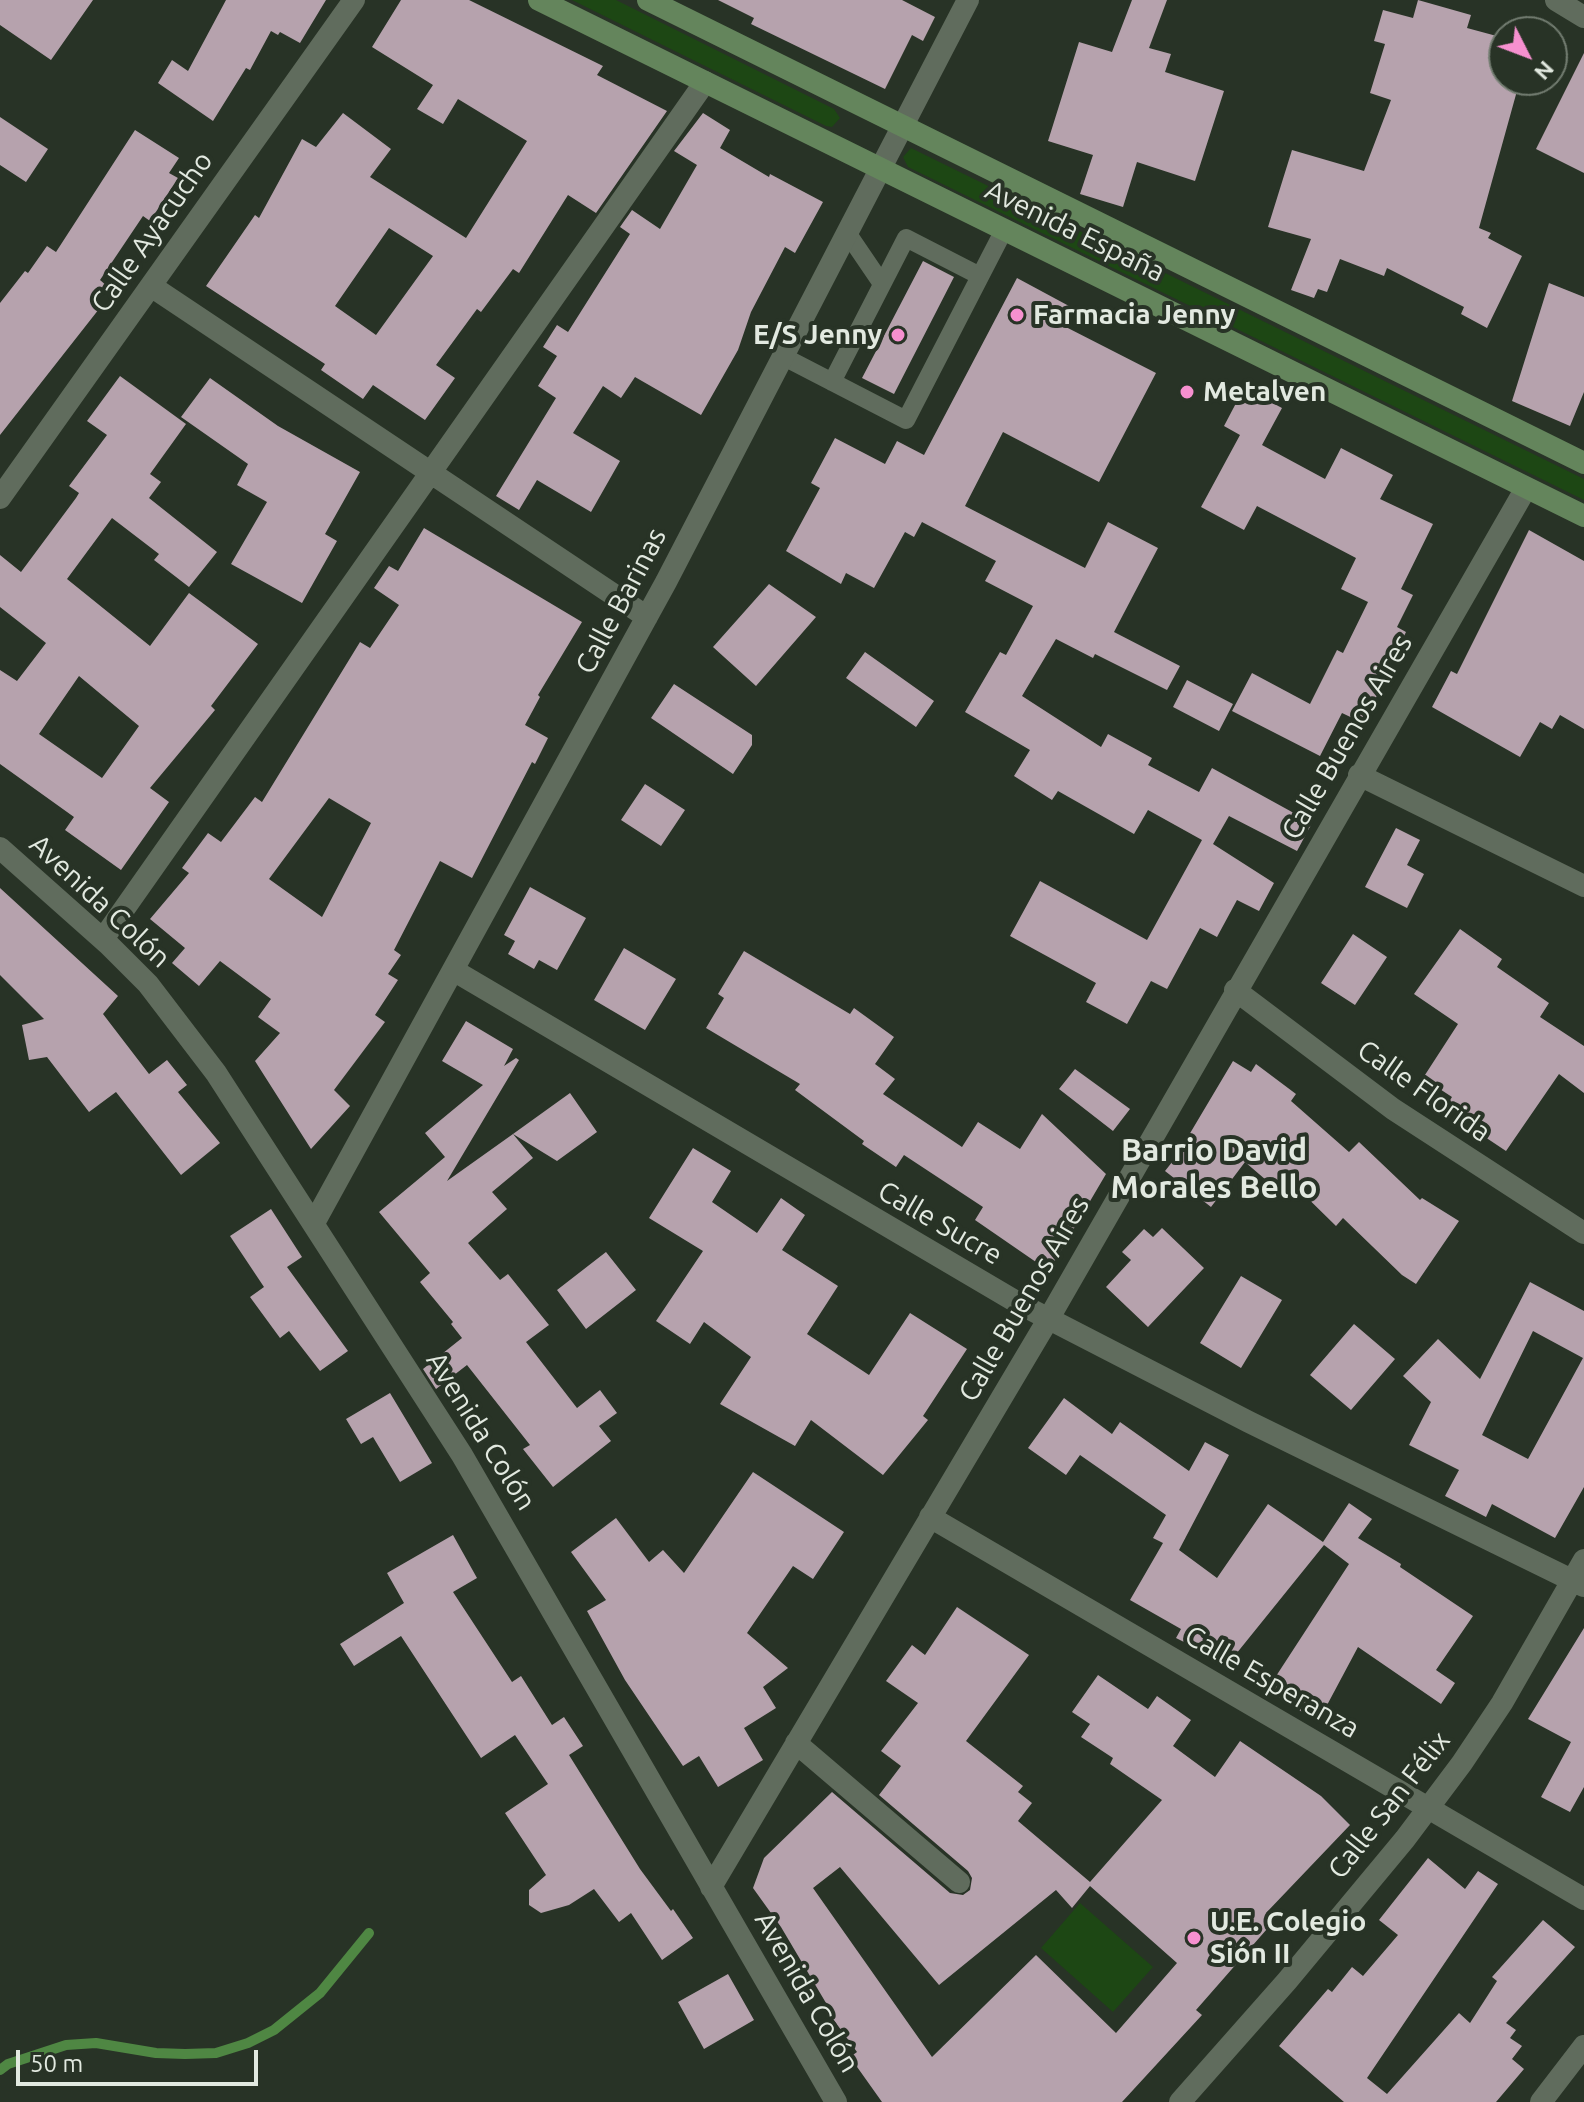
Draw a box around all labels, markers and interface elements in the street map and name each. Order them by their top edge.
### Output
north arrow [1488,16,1568,96]
text: N [1530,57,1560,86]
street label: Calle Ayacucho [84,145,220,319]
street label: Avenida España [980,173,1170,289]
place label: Farmacia Jenny [1033,298,1235,332]
marker: Farmacia Jenny [1008,306,1026,324]
place label: E/S Jenny [753,318,882,352]
marker: E/S Jenny [889,326,907,344]
place label: Metalven [1203,375,1326,409]
marker: Metalven [1178,383,1196,401]
street label: Calle Barinas [569,522,673,680]
street label: Calle Buenos Aires [1275,628,1419,846]
street label: Avenida Colón [23,827,177,975]
street label: Calle Florida [1351,1033,1497,1149]
district label: Barrio David Morales Bello [1110,1131,1318,1206]
street label: Calle Sucre [872,1174,1008,1272]
street label: Calle Buenos Aires [952,1190,1096,1408]
street label: Avenida Colón [419,1346,543,1516]
street label: Calle Esperanza [1179,1618,1365,1746]
street label: Calle San Félix [1321,1725,1457,1885]
place label: U.E. Colegio Sión II [1210,1905,1366,1971]
street label: Avenida Colón [747,1906,867,2078]
marker: U.E. Colegio Sión II [1185,1929,1203,1947]
scale bar [20,2034,262,2084]
text: 50 m [30,2050,83,2077]

